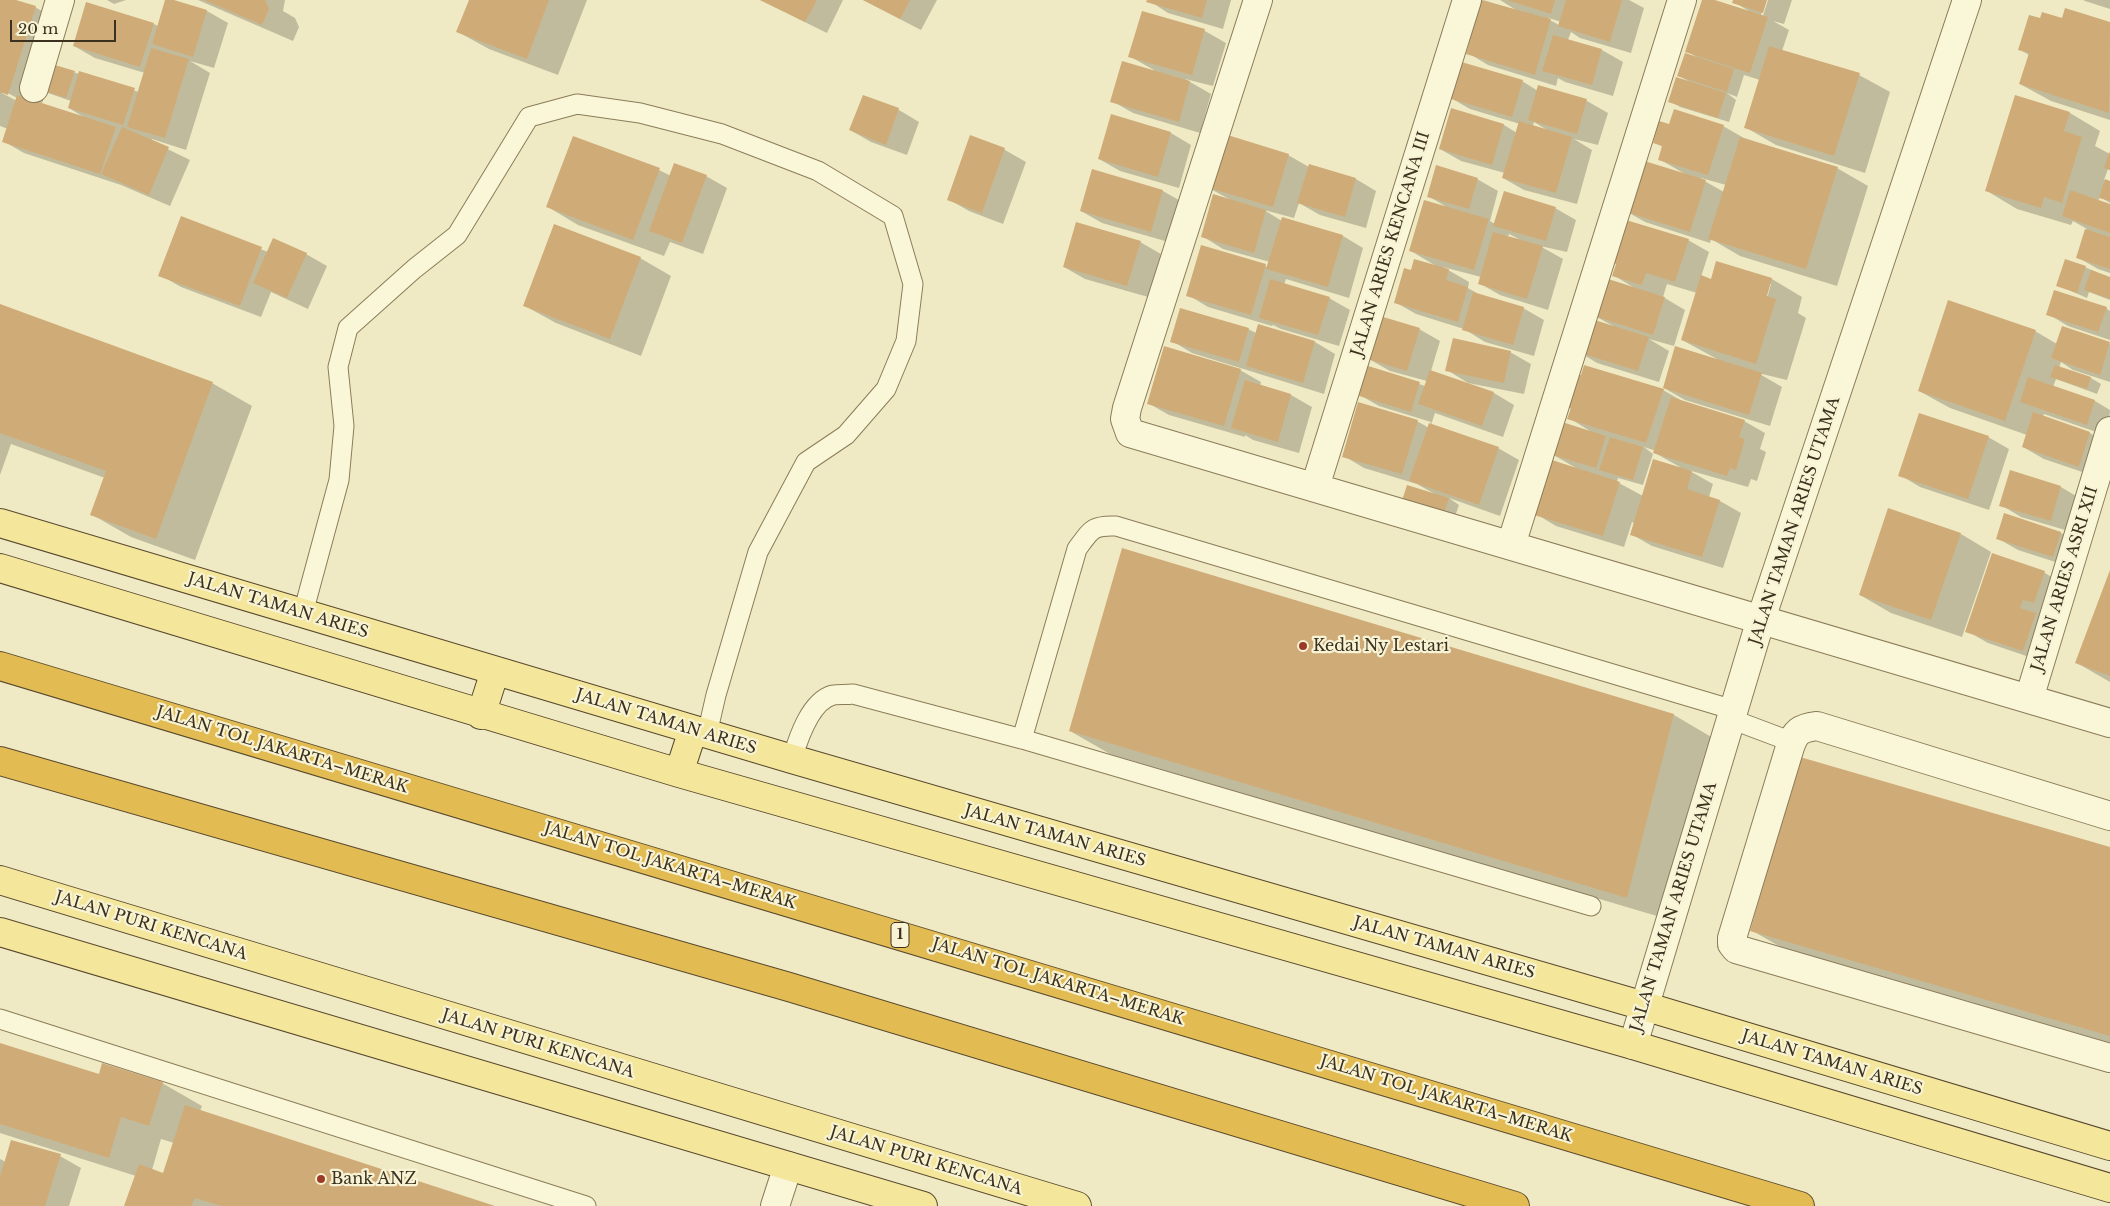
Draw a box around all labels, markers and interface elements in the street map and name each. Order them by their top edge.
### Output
scale bar [12,10,119,42]
text: 20 m [18,19,58,38]
street label: JALAN ARIES KENCANA III [1348,129,1434,359]
street label: JALAN TAMAN ARIES UTAMA [1746,394,1844,648]
street label: JALAN ARIES ASRI XII [2028,484,2102,674]
street label: JALAN TAMAN ARIES [185,569,371,643]
place label: Kedai Ny Lestari [1313,636,1449,656]
marker: Kedai Ny Lestari [1297,640,1309,652]
street label: JALAN TAMAN ARIES [573,685,759,759]
street label: JALAN TOL JAKARTA–MERAK [154,702,410,798]
street label: JALAN TAMAN ARIES UTAMA [1627,780,1721,1034]
street label: JALAN TAMAN ARIES [962,801,1148,871]
street label: JALAN TOL JAKARTA–MERAK [542,818,798,914]
street label: JALAN PURI KENCANA [52,888,250,964]
street label: JALAN TAMAN ARIES [1351,913,1537,983]
road number: 1 [891,922,909,948]
street label: JALAN TOL JAKARTA–MERAK [930,934,1186,1030]
street label: JALAN PURI KENCANA [439,1006,637,1082]
street label: JALAN TAMAN ARIES [1739,1026,1925,1100]
street label: JALAN TOL JAKARTA–MERAK [1318,1051,1574,1147]
street label: JALAN PURI KENCANA [827,1123,1025,1199]
place label: Bank ANZ [331,1169,417,1189]
marker: Bank ANZ [315,1173,327,1185]

